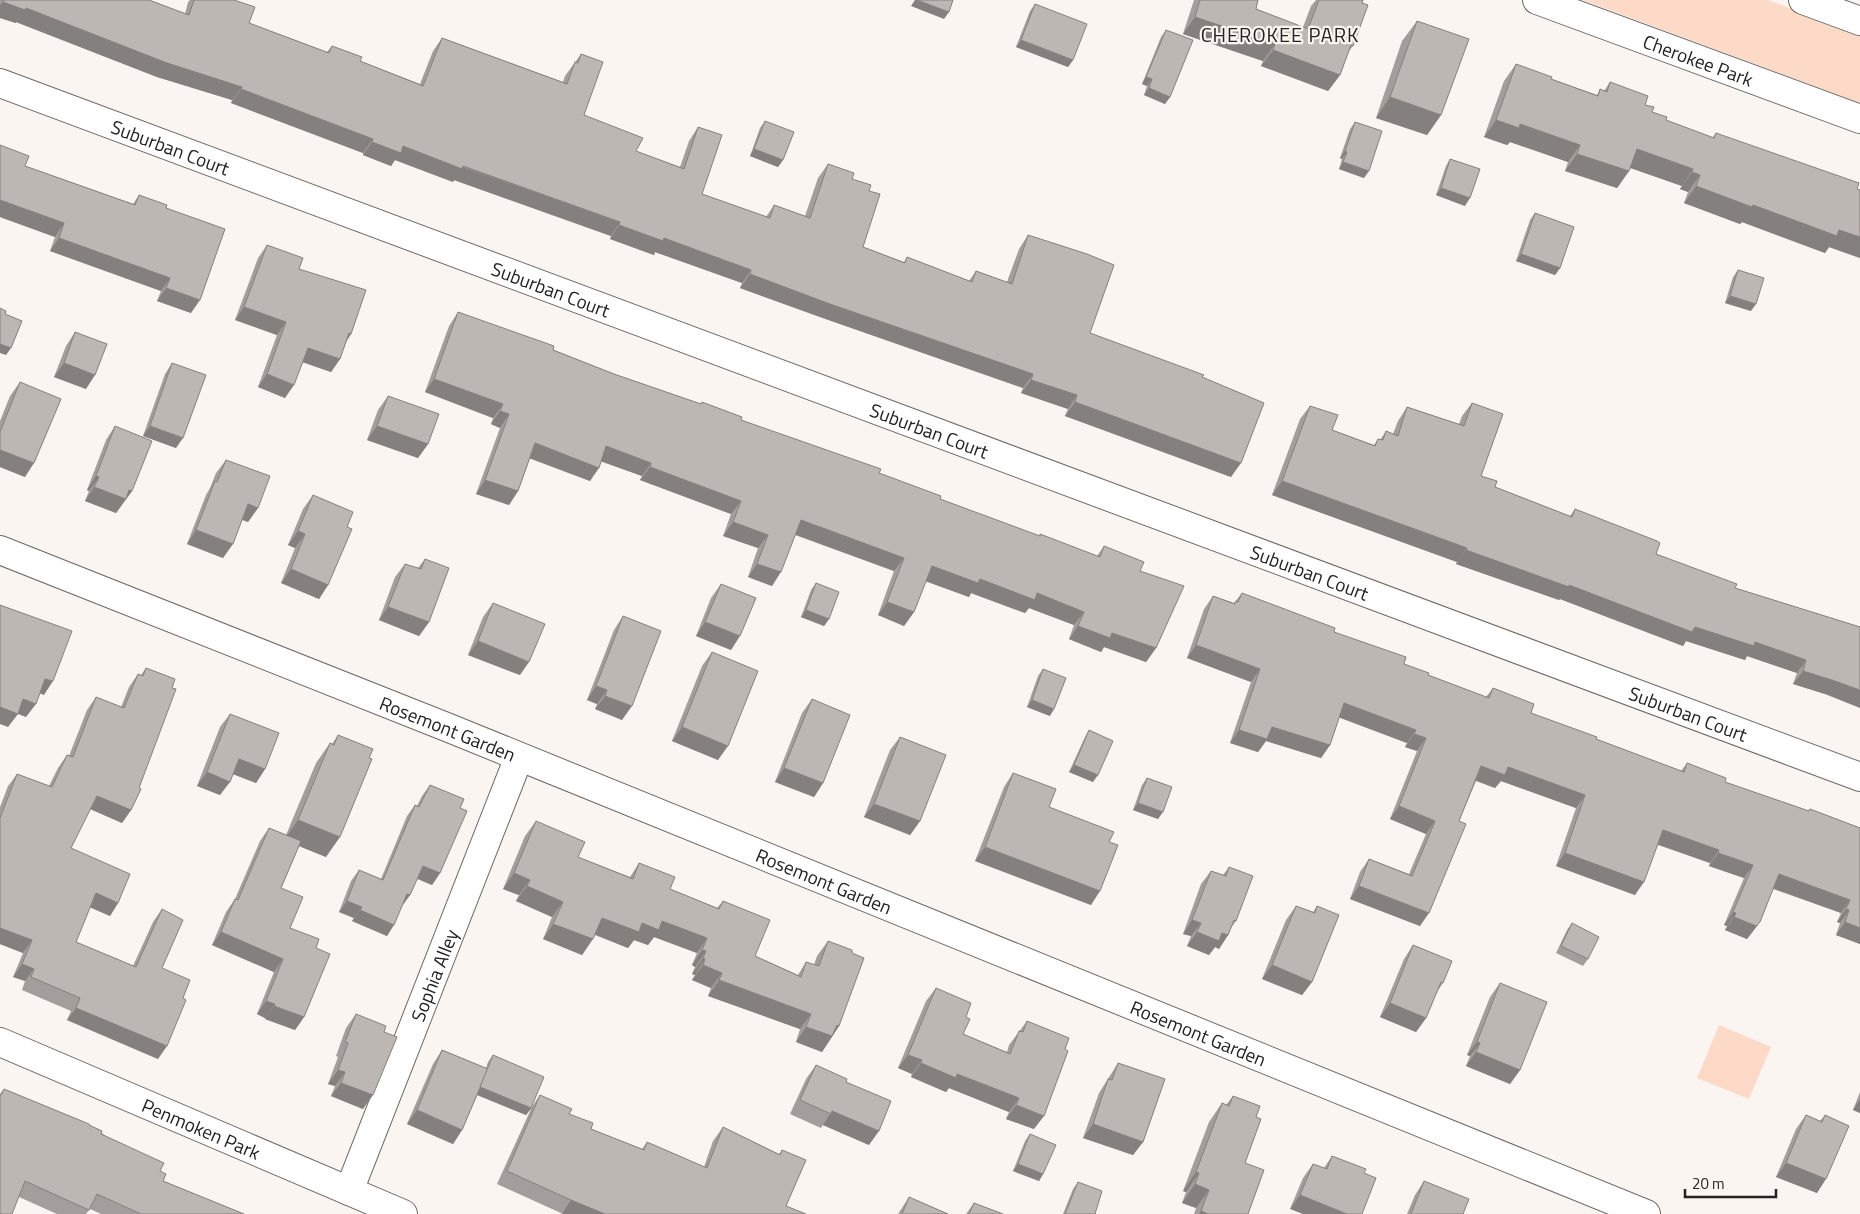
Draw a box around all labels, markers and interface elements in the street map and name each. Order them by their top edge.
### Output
district label: CHEROKEE PARK [1201,19,1359,50]
street label: Cherokee Park [1639,26,1757,93]
street label: Suburban Court [107,111,234,182]
street label: Suburban Court [487,253,615,324]
street label: Suburban Court [866,394,993,465]
street label: Suburban Court [1246,536,1374,607]
street label: Suburban Court [1625,678,1752,748]
street label: Rosemont Garden [376,688,520,768]
street label: Rosemont Garden [752,840,897,921]
street label: Sophia Alley [402,924,465,1026]
street label: Rosemont Garden [1126,992,1271,1073]
street label: Penmoken Park [138,1090,265,1166]
scale bar [1685,1166,1776,1198]
text: 20 m [1692,1172,1725,1195]

